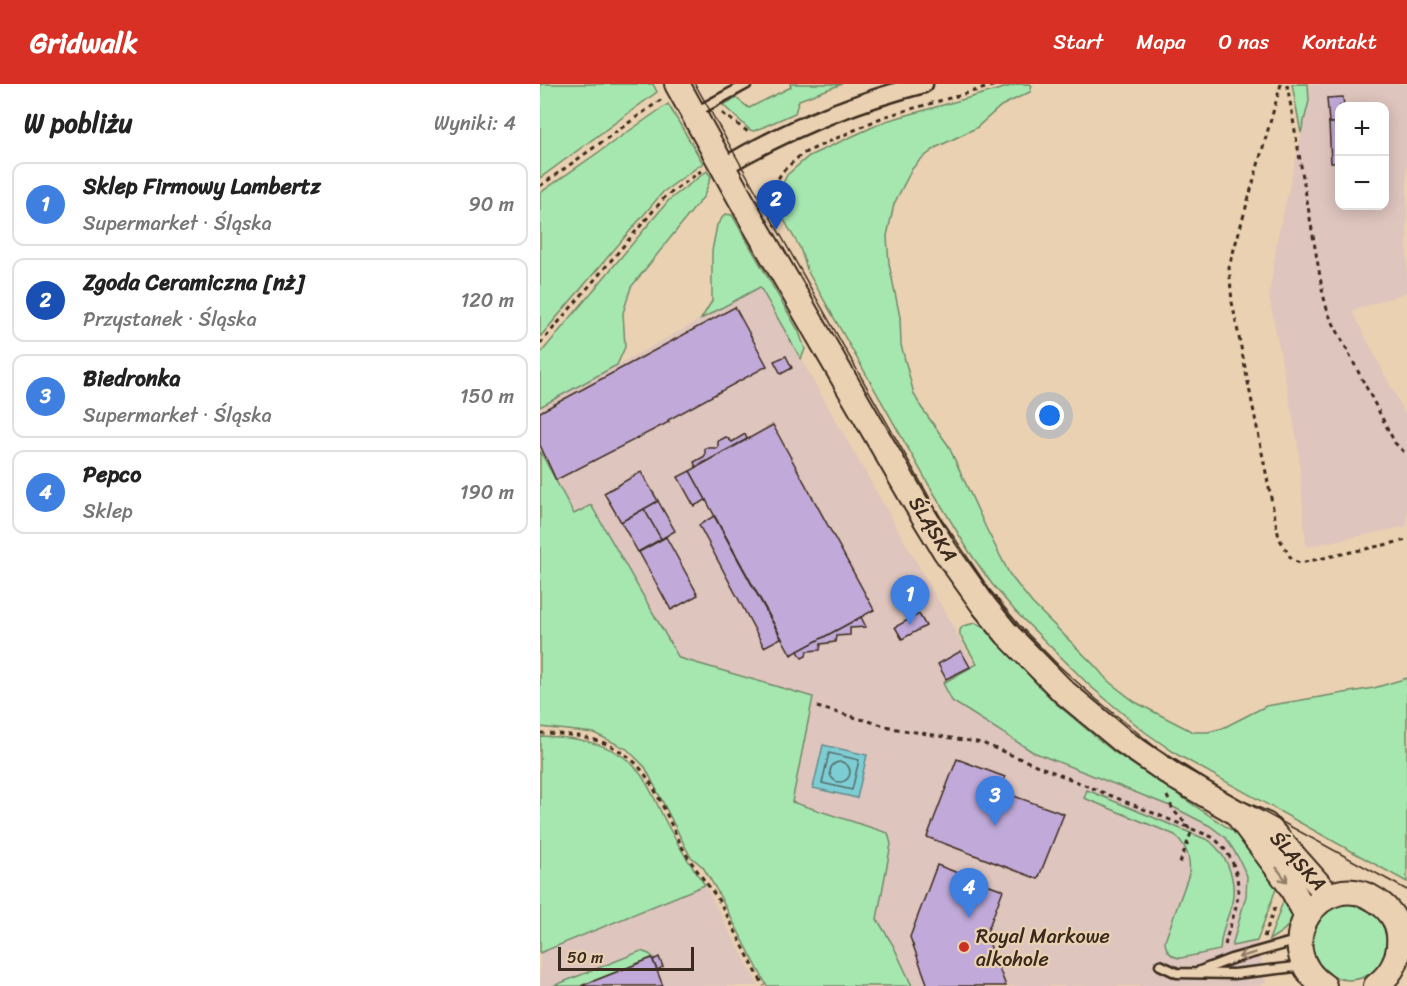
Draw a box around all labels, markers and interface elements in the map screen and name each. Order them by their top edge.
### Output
text: Gridwalk [30,18,138,67]
text: Start [1053,23,1103,61]
text: Mapa [1136,23,1186,61]
text: O nas [1219,23,1269,61]
text: Kontakt [1302,23,1377,61]
text: W pobliżu [24,100,133,146]
map controls [1335,102,1389,210]
button: + [1335,102,1389,156]
text: Wyniki: 4 [434,106,516,141]
button: − [1335,156,1389,210]
text: Sklep Firmowy Lambertz [83,167,321,206]
pin: 2 [756,180,796,230]
text: 1 [41,187,50,222]
text: 90 m [469,187,514,222]
text: Supermarket · Śląska [83,206,272,241]
text: Zgoda Ceramiczna [nż] [83,263,305,302]
text: 2 [40,283,51,318]
text: 120 m [461,283,514,318]
text: Przystanek · Śląska [83,302,257,337]
text: Biedronka [83,359,180,398]
text: 3 [40,379,51,414]
text: 150 m [460,379,514,414]
text: Supermarket · Śląska [83,398,272,433]
your location [1035,401,1064,430]
text: Pepco [83,455,141,494]
text: 4 [39,475,52,510]
text: 190 m [460,475,514,510]
street label: ŚLĄSKA [899,489,967,569]
text: Sklep [83,494,133,529]
pin: 1 [890,576,929,625]
pin: 3 [976,776,1014,826]
street label: ŚLĄSKA [1261,822,1335,900]
one-way arrow [1276,866,1289,882]
pin: 4 [950,868,988,918]
place label: Royal Markowe alkohole [976,919,1110,977]
marker: Royal Markowe alkohole [957,940,971,954]
text: 50 m [567,943,603,972]
scale bar [558,944,694,972]
one-way arrow [1238,950,1257,961]

